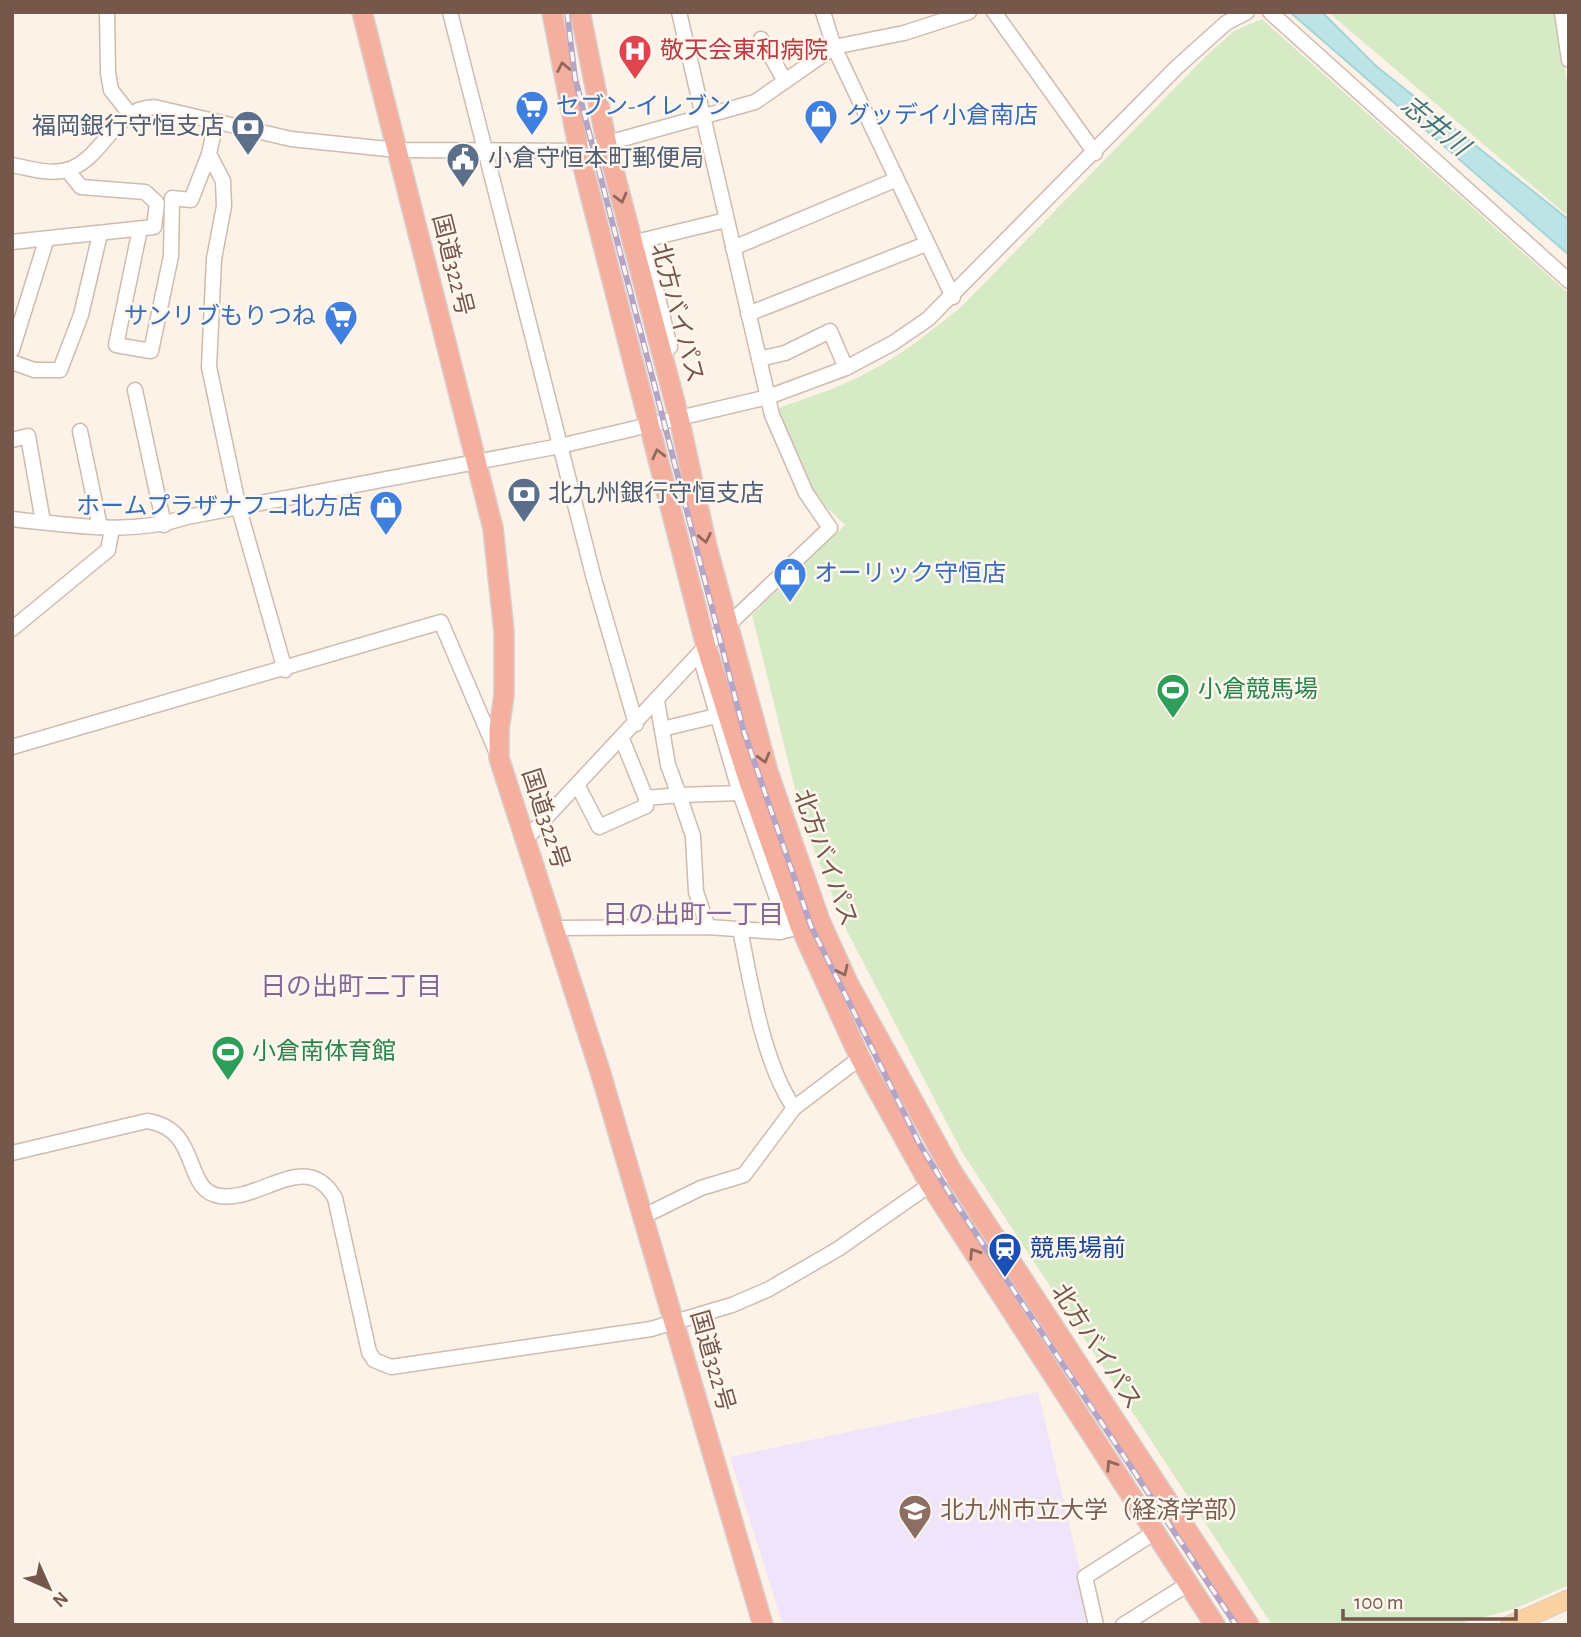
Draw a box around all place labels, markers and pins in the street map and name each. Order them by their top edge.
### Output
hospital icon: 敬天会東和病院 [616,32,654,81]
place label: 敬天会東和病院 [660,37,828,63]
supermarket icon: セブン-イレブン [513,88,551,137]
place label: セブン-イレブン [556,93,731,119]
shop icon: グッデイ小倉南店 [802,97,840,146]
place label: グッデイ小倉南店 [846,102,1038,128]
bank icon: 福岡銀行守恒支店 [229,108,267,157]
place label: 福岡銀行守恒支店 [32,113,224,139]
public building icon: 小倉守恒本町郵便局 [444,140,482,189]
place label: 小倉守恒本町郵便局 [488,145,704,171]
supermarket icon: サンリブもりつね [322,298,360,347]
place label: サンリブもりつね [124,303,316,329]
bank icon: 北九州銀行守恒支店 [505,475,543,524]
place label: 北九州銀行守恒支店 [548,480,764,506]
shop icon: ホームプラザナフコ北方店 [367,488,405,537]
place label: ホームプラザナフコ北方店 [76,493,362,519]
shop icon: オーリック守恒店 [771,555,809,604]
place label: オーリック守恒店 [814,560,1006,586]
sports icon: 小倉競馬場 [1154,671,1192,720]
place label: 小倉競馬場 [1198,676,1318,702]
sports icon: 小倉南体育館 [209,1033,247,1082]
place label: 小倉南体育館 [252,1038,396,1064]
station icon: 競馬場前 [986,1230,1024,1279]
place label: 競馬場前 [1030,1235,1126,1261]
school or university icon: 北九州市立大学（経済学部） [896,1492,934,1541]
place label: 北九州市立大学（経済学部） [940,1497,1252,1523]

